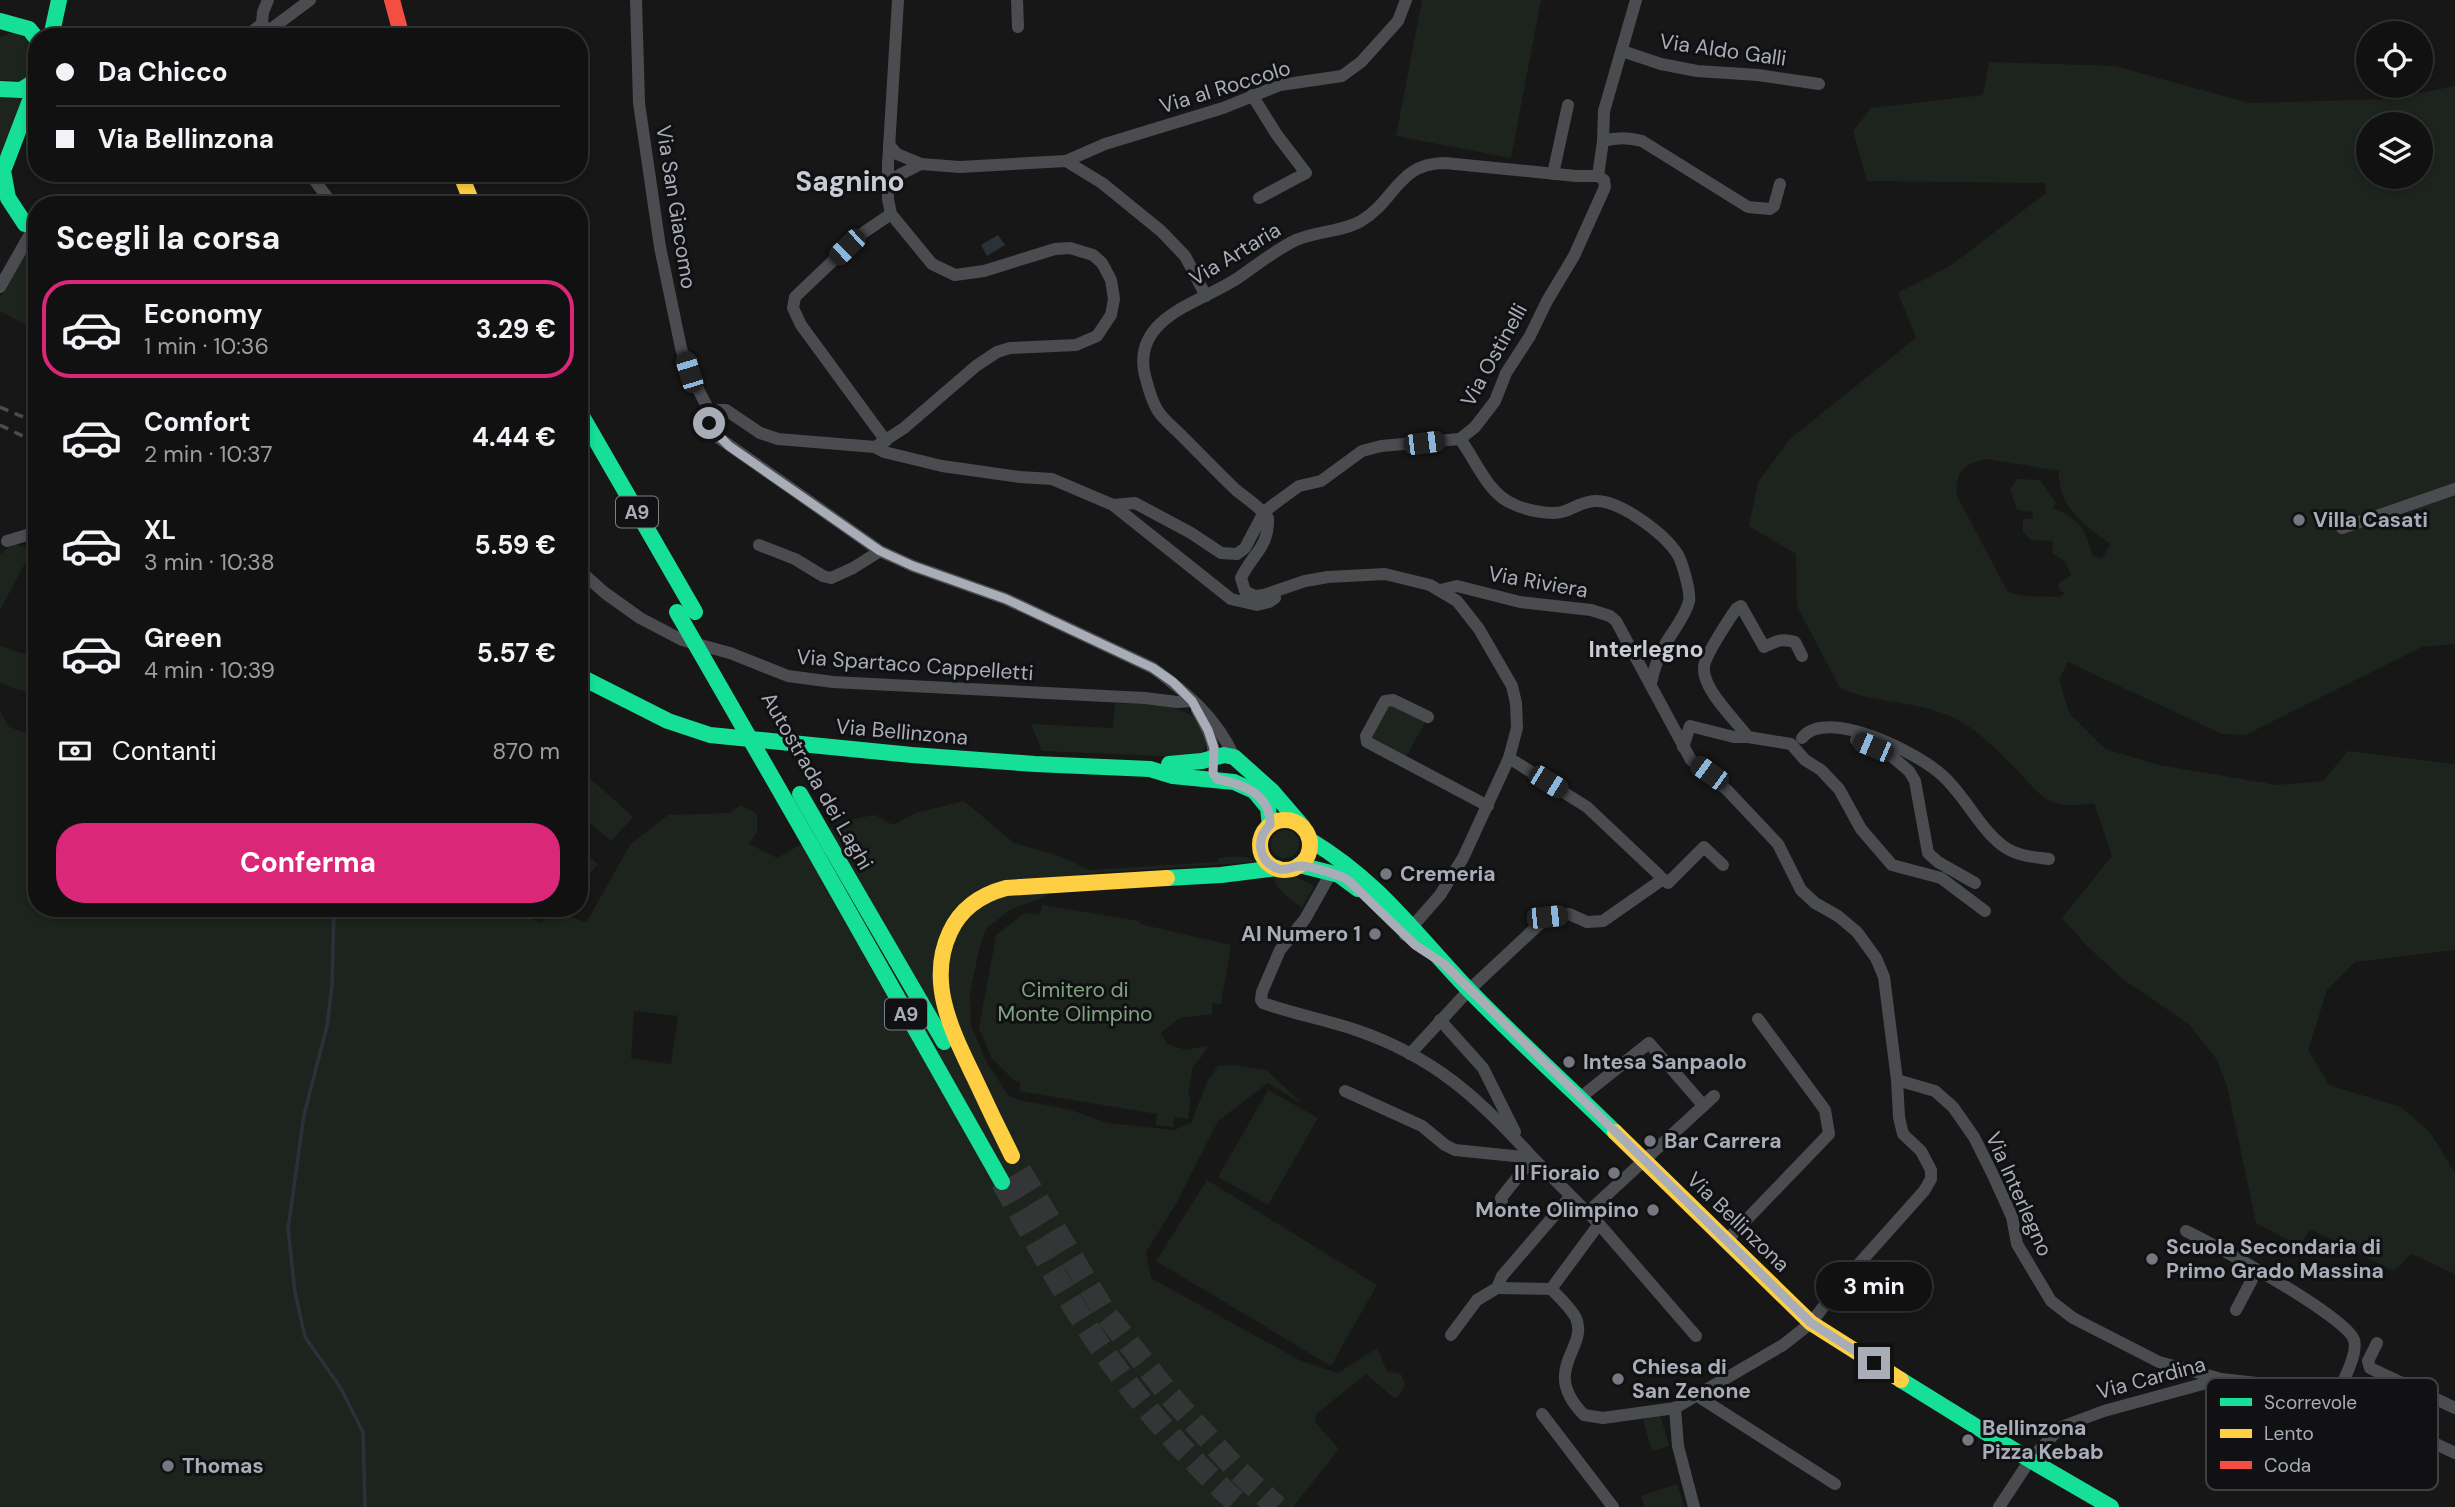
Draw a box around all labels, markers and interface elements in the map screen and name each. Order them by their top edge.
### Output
map controls [2356,21,2433,189]
button: locate [2356,21,2433,98]
street label: Via Aldo Galli [1658,27,1788,73]
street label: Via al Roccolo [1156,54,1294,120]
text: Da Chicco [98,55,228,89]
button: layers [2356,112,2433,189]
text: Via Bellinzona [98,122,274,156]
street label: Via San Giacomo [649,123,703,291]
district label: Sagnino [795,163,905,200]
street label: Via Artaria [1184,216,1286,292]
text: Scegli la corsa [56,217,280,259]
car [825,225,870,269]
text: Economy [144,297,262,331]
icon: car [60,298,123,361]
street label: Via Ostinelli [1454,298,1534,412]
text: 3.29 € [476,312,556,346]
text: 1 min · 10:36 [144,331,269,361]
car [673,349,706,395]
text: Comfort [144,405,250,439]
icon: car [60,406,123,469]
route start [693,407,725,439]
text: 4.44 € [472,420,556,454]
car [1402,430,1447,456]
text: 2 min · 10:37 [144,439,272,469]
road number: A9 [616,496,658,527]
place label: Villa Casati [2313,506,2428,534]
marker: Villa Casati [2291,512,2307,528]
text: XL [144,513,176,547]
icon: car [60,514,123,577]
text: 5.59 € [475,528,556,562]
text: 3 min · 10:38 [144,547,275,577]
street label: Via Riviera [1486,559,1590,605]
text: Green [144,621,222,655]
icon: car [60,622,123,685]
district label: Interlegno [1589,634,1703,664]
text: 5.57 € [477,636,556,670]
street label: Via Spartaco Cappelletti [796,643,1034,687]
text: 4 min · 10:39 [144,655,275,685]
street label: Autostrada dei Laghi [755,687,879,875]
street label: Via Bellinzona [835,712,969,752]
car [1850,729,1897,765]
icon: cash [56,732,94,770]
text: Contanti [112,734,217,768]
text: 870 m [492,736,560,766]
car [1686,752,1733,794]
car [1525,762,1572,802]
button: Conferma [56,823,560,903]
place label: Cremeria [1400,860,1496,888]
marker: Cremeria [1378,866,1394,882]
car [1526,904,1569,930]
place label: Al Numero 1 [1241,920,1361,948]
marker: Al Numero 1 [1367,926,1383,942]
park label: Cimitero di Monte Olimpino [997,976,1153,1028]
road number: A9 [885,998,927,1030]
place label: Intesa Sanpaolo [1583,1048,1747,1076]
marker: Intesa Sanpaolo [1561,1054,1577,1070]
place label: Bar Carrera [1664,1127,1782,1155]
street label: Via Interlegno [1979,1127,2059,1261]
marker: Bar Carrera [1642,1133,1658,1149]
place label: Il Fioraio [1514,1159,1600,1187]
marker: Il Fioraio [1606,1165,1622,1181]
street label: Via Bellinzona [1681,1166,1795,1278]
place label: Monte Olimpino [1475,1196,1639,1224]
marker: Monte Olimpino [1645,1202,1661,1218]
place label: Scuola Secondaria di Primo Grado Massina [2166,1233,2384,1285]
marker: Scuola Secondaria di Primo Grado Massina [2144,1251,2160,1267]
callout: 3 min [1816,1262,1932,1310]
text: 3 min [1843,1271,1905,1301]
route end [1858,1347,1890,1379]
street label: Via Cardina [2093,1350,2209,1406]
place label: Chiesa di San Zenone [1632,1353,1751,1405]
marker: Chiesa di San Zenone [1610,1371,1626,1387]
legend [2206,1378,2438,1490]
text: Scorrevole [2264,1390,2357,1415]
place label: Bellinzona Pizza Kebab [1982,1414,2104,1466]
text: Lento [2264,1421,2314,1446]
marker: Bellinzona Pizza Kebab [1960,1432,1976,1448]
place label: Thomas [182,1452,264,1480]
text: Coda [2264,1453,2311,1478]
marker: Thomas [160,1458,176,1474]

